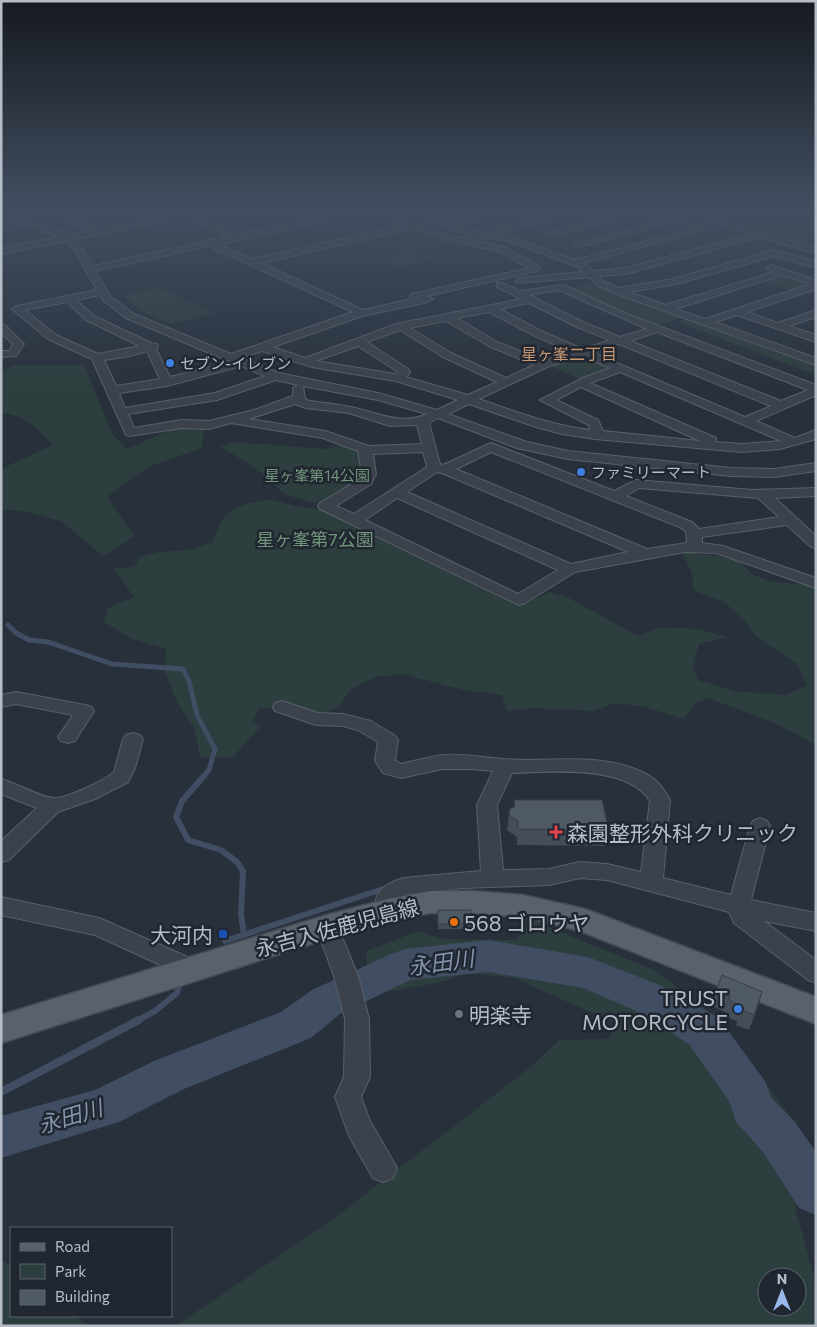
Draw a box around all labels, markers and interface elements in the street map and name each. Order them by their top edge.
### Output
district label: 星ヶ峯二丁目 [521,344,617,363]
place label: セブン-イレブン [180,354,291,372]
marker: セブン-イレブン [164,357,176,369]
place label: ファミリーマート [591,463,711,481]
park label: 星ヶ峯第14公園 [264,466,370,484]
marker: ファミリーマート [575,466,587,478]
park label: 星ヶ峯第7公園 [256,528,374,550]
place label: 森園整形外科クリニック [567,820,798,845]
marker: 森園整形外科クリニック [549,825,563,839]
street label: 永吉入佐鹿児島線 [253,893,421,961]
place label: 568 ゴロウヤ [464,910,590,935]
marker: 568 ゴロウヤ [448,916,460,928]
place label: 大河内 [150,922,213,947]
marker: 大河内 [217,928,229,940]
water label: 永田川 [406,944,478,980]
place label: TRUST MOTORCYCLE [582,985,728,1034]
place label: 明楽寺 [469,1002,532,1027]
marker: TRUST MOTORCYCLE [732,1003,744,1015]
marker: 明楽寺 [453,1008,465,1020]
water label: 永田川 [34,1093,107,1139]
legend [10,1227,172,1317]
text: Road [55,1237,90,1255]
text: Park [55,1262,86,1280]
north arrow [757,1267,807,1317]
text: N [777,1270,787,1287]
text: Building [55,1287,110,1305]

